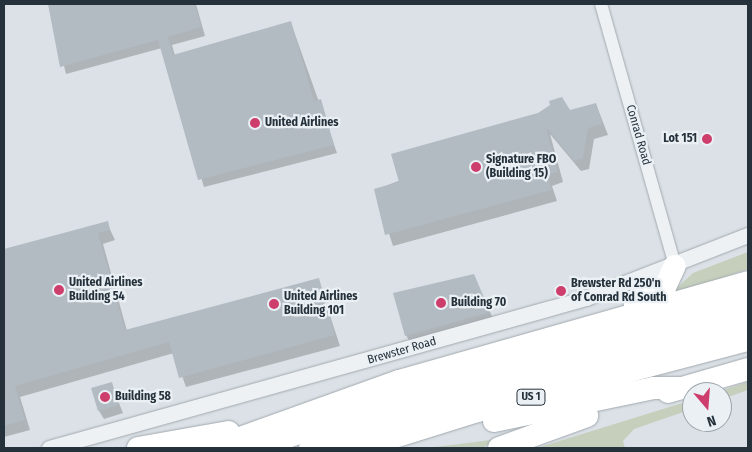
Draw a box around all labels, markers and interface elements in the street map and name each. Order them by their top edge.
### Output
street label: Conrad Road [622,103,654,167]
place label: United Airlines [265,116,339,130]
marker: United Airlines [249,117,261,129]
place label: Lot 151 [663,132,697,146]
marker: Lot 151 [701,133,713,145]
place label: Signature FBO (Building 15) [486,153,556,181]
marker: Signature FBO (Building 15) [470,161,482,173]
place label: United Airlines Building 54 [69,276,143,304]
place label: Brewster Rd 250'n of Conrad Rd South [571,277,667,305]
marker: United Airlines Building 54 [53,284,65,296]
marker: Brewster Rd 250'n of Conrad Rd South [555,285,567,297]
place label: United Airlines Building 101 [284,290,358,318]
place label: Building 70 [451,296,506,310]
marker: Building 70 [435,297,447,309]
marker: United Airlines Building 101 [268,298,280,310]
street label: Brewster Road [366,334,438,368]
north arrow [682,382,732,432]
road number: US 1 [516,388,546,406]
place label: Building 58 [115,390,171,404]
marker: Building 58 [99,391,111,403]
text: N [705,411,718,430]

